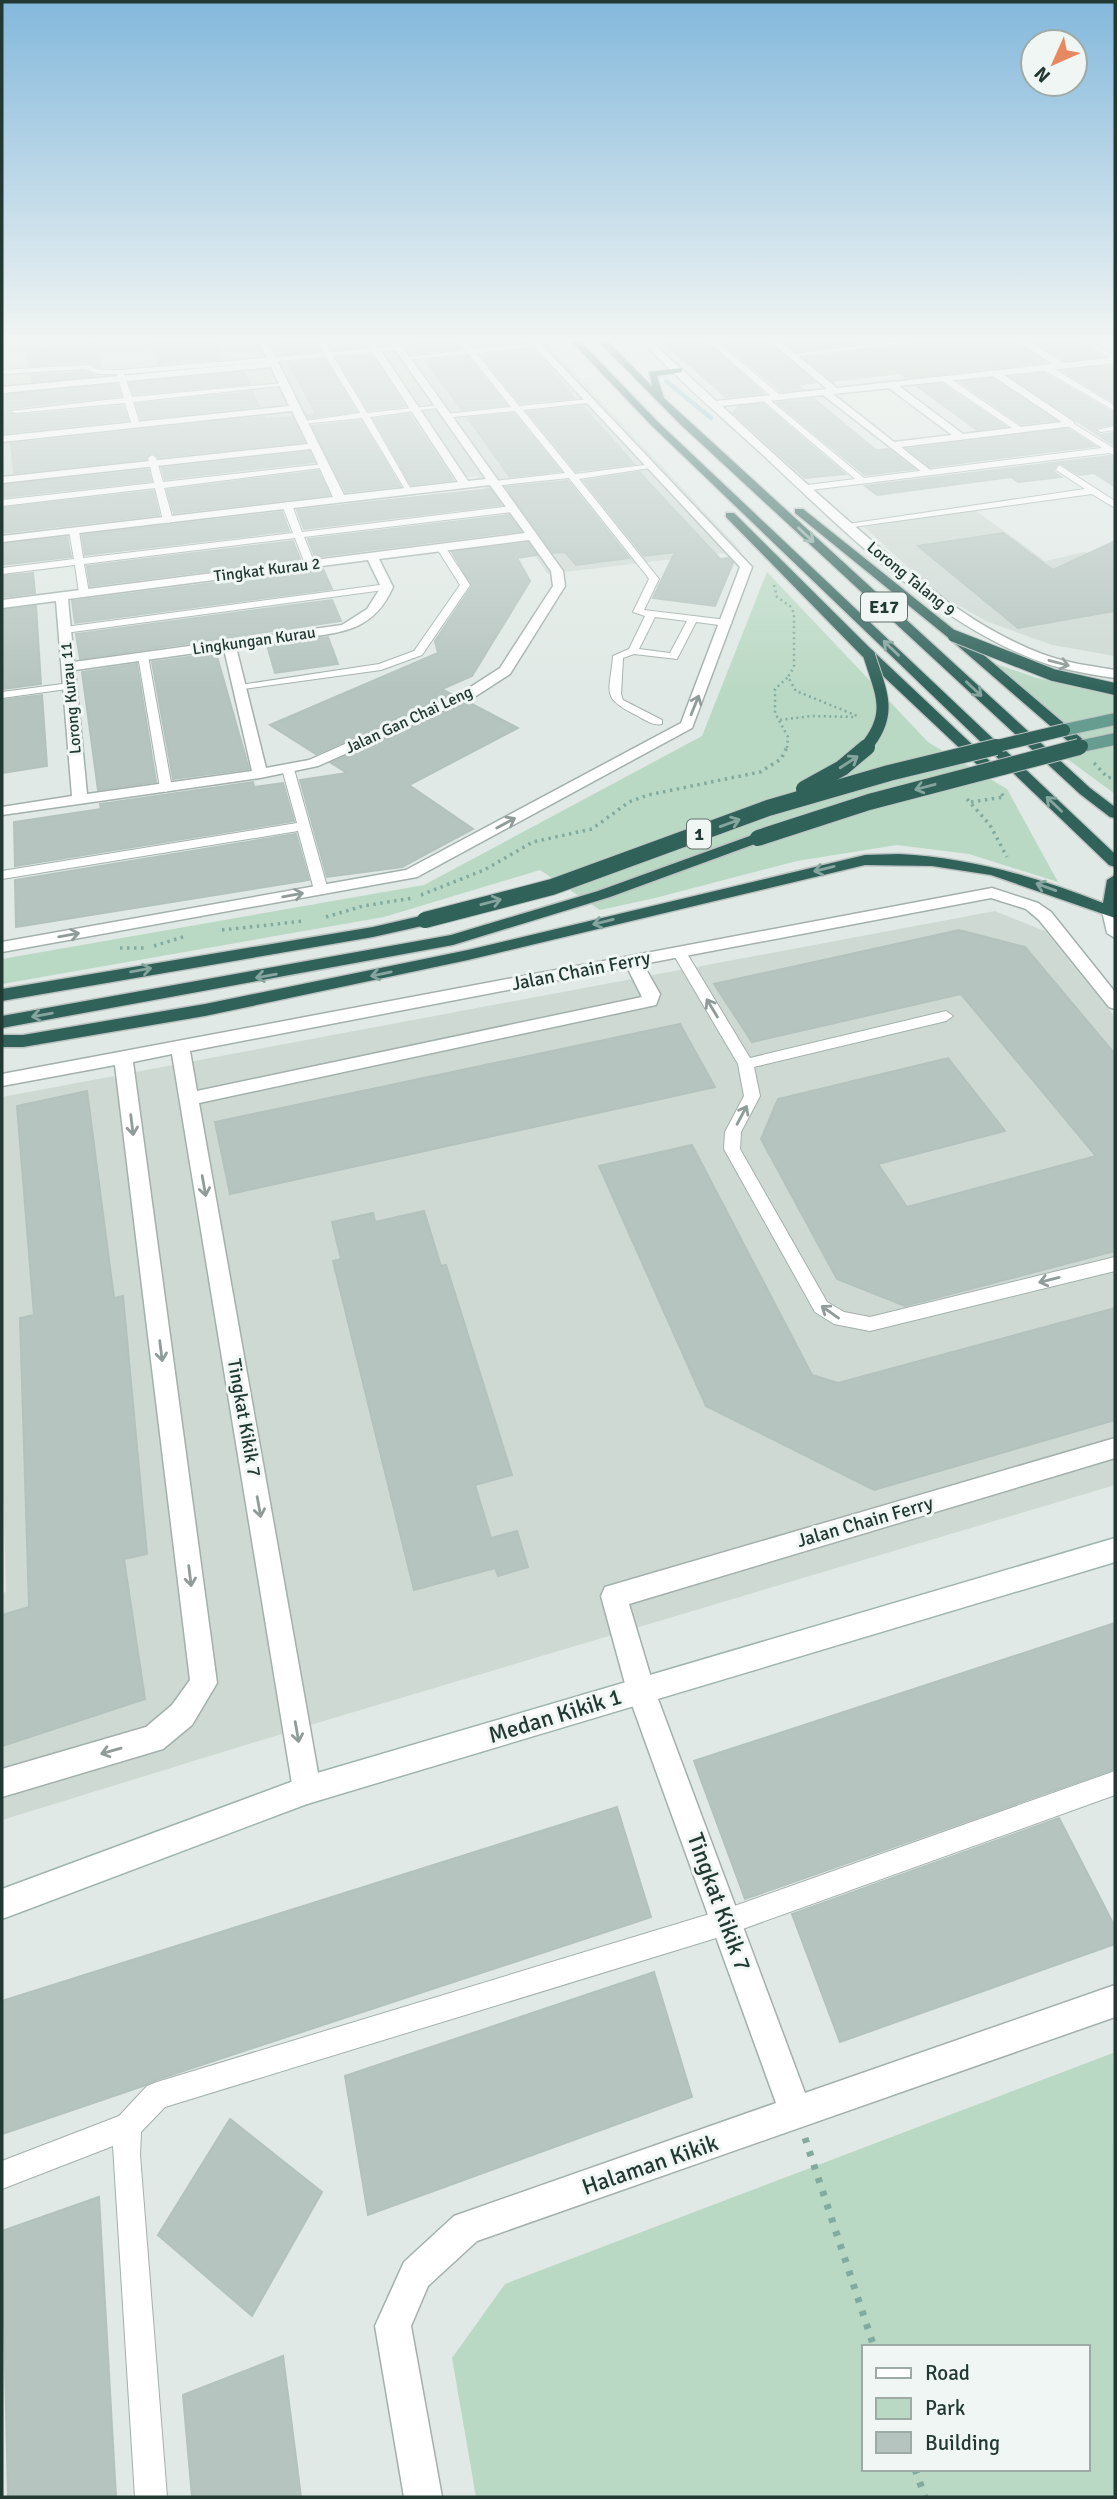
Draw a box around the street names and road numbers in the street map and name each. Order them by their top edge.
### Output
street label: Lorong Talang 9 [863,537,959,621]
street label: Tingkat Kurau 2 [213,554,321,586]
road number: E17 [861,592,907,622]
street label: Lingkungan Kurau [191,622,317,660]
street label: Lorong Kurau 11 [56,641,86,755]
street label: Jalan Gan Chai Leng [342,682,476,758]
road number: 1 [687,820,711,848]
street label: Jalan Chain Ferry [510,946,653,996]
street label: Tingkat Kikik 7 [222,1357,266,1479]
street label: Jalan Chain Ferry [794,1491,936,1553]
street label: Medan Kikik 1 [485,1682,625,1750]
street label: Tingkat Kikik 7 [681,1829,757,1975]
street label: Halaman Kikik [578,2128,722,2202]

